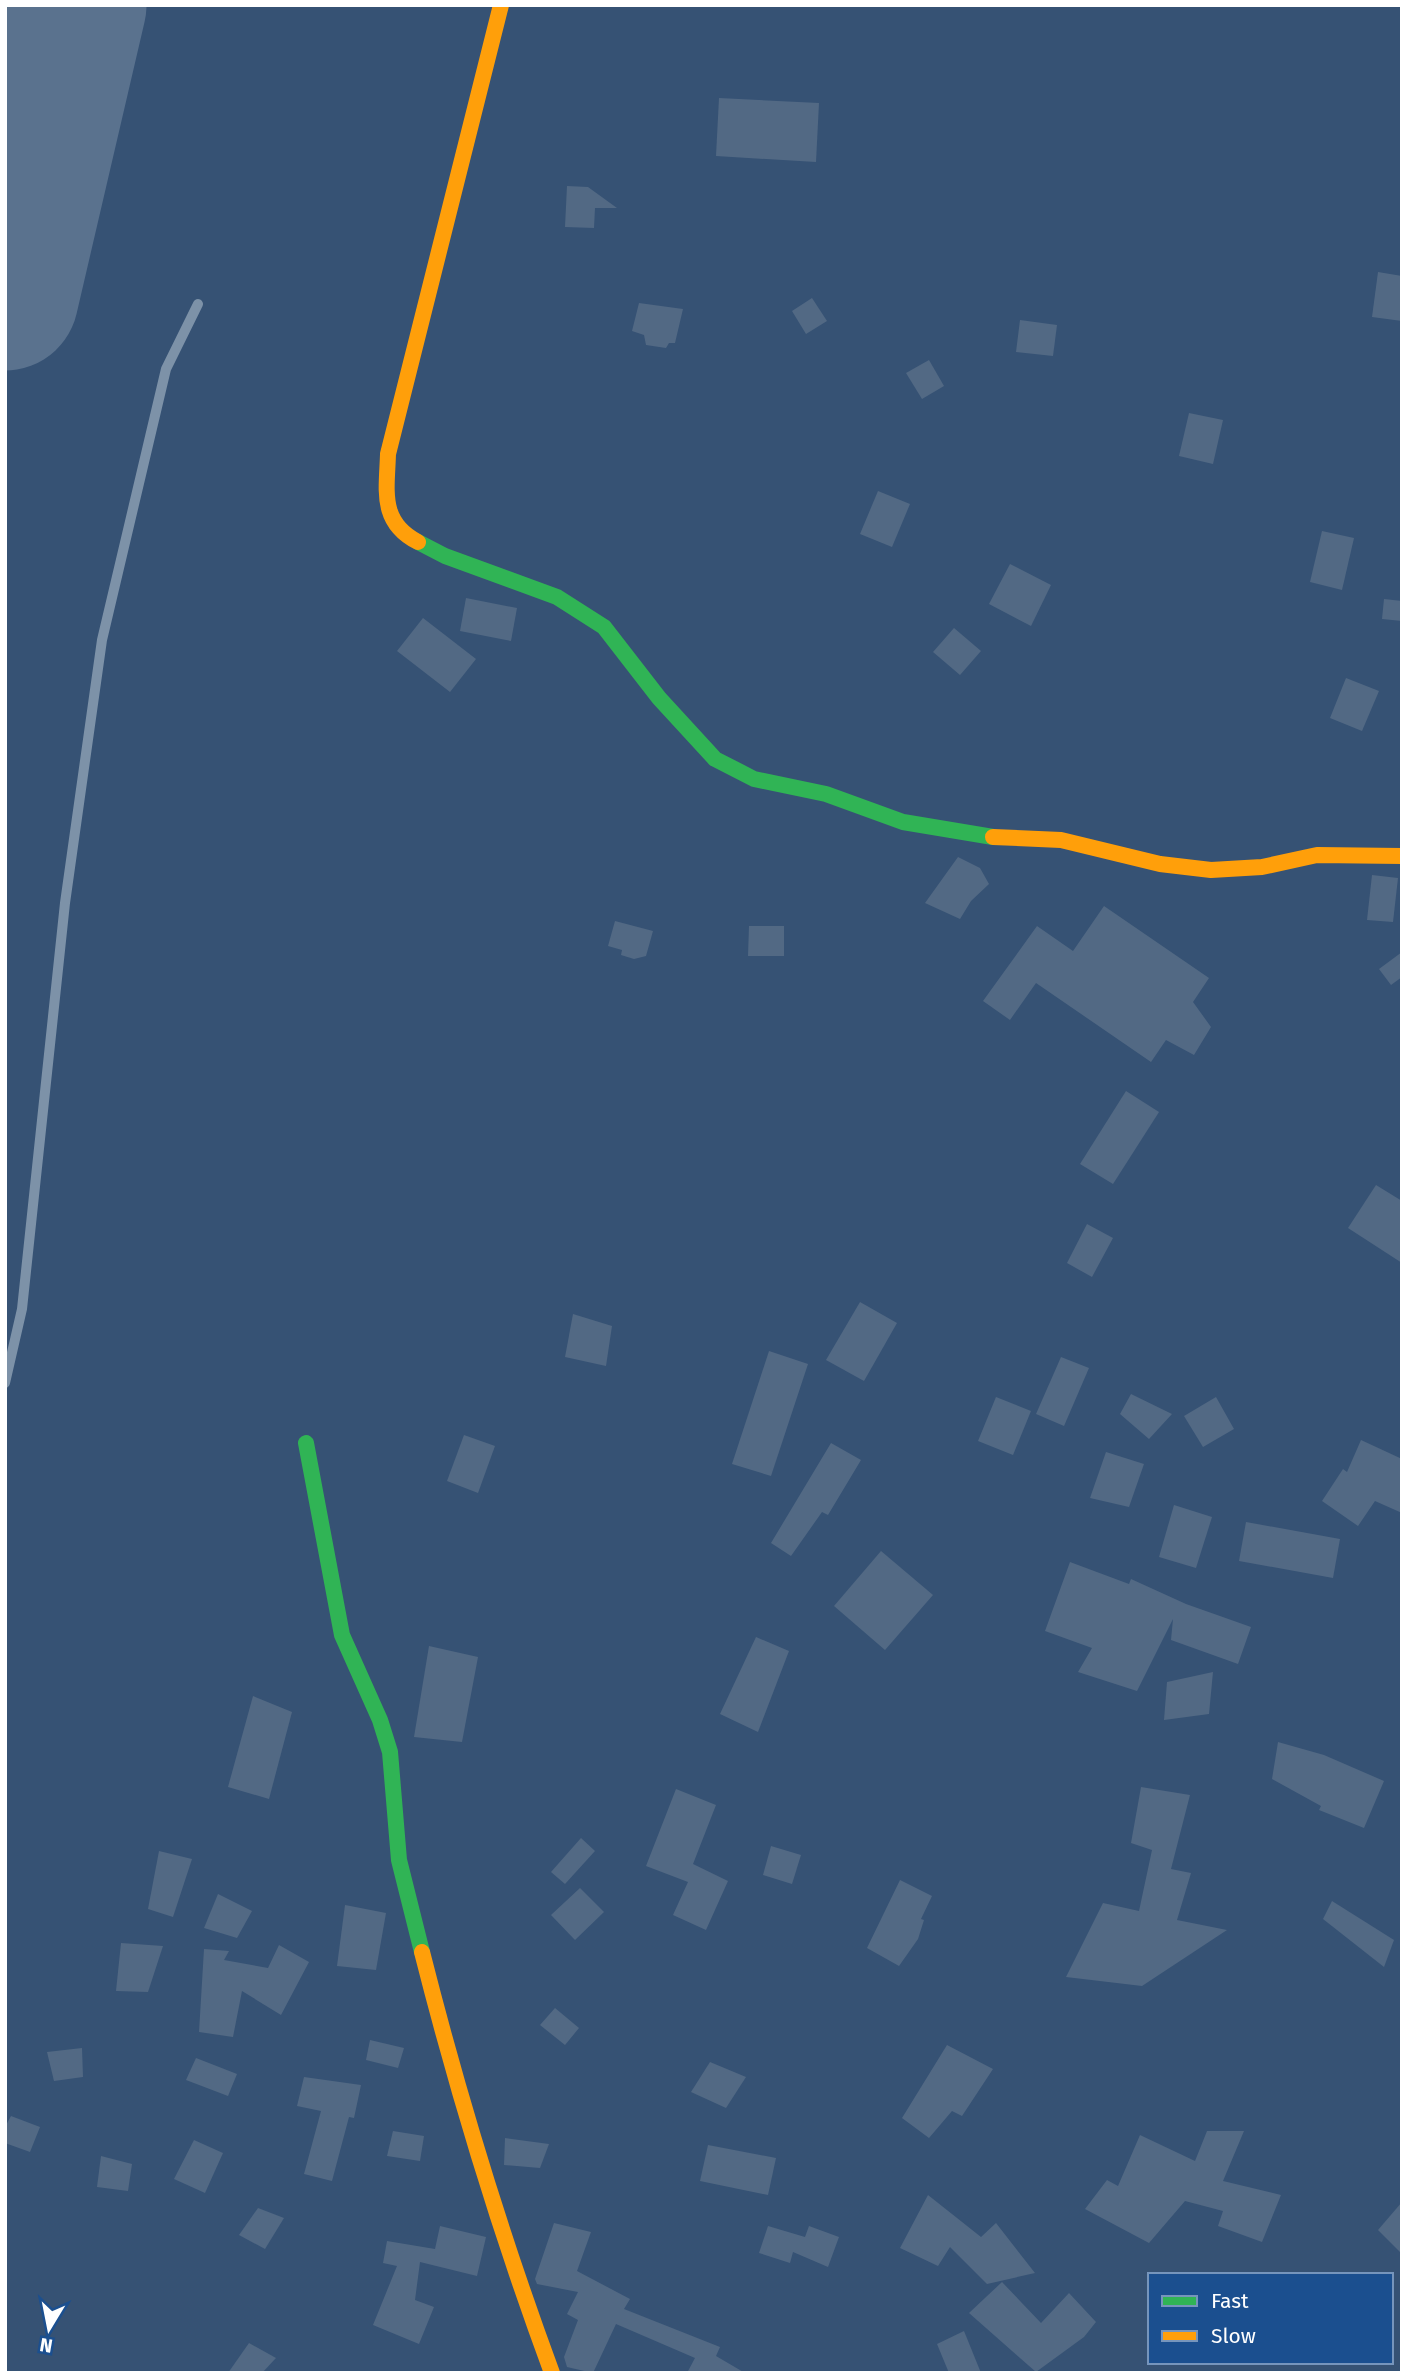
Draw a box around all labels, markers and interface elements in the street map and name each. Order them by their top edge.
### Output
legend [1148,2273,1393,2364]
text: Fast [1211,2288,1249,2314]
north arrow [14,2294,84,2364]
text: Slow [1211,2323,1256,2349]
text: N [38,2333,54,2358]

